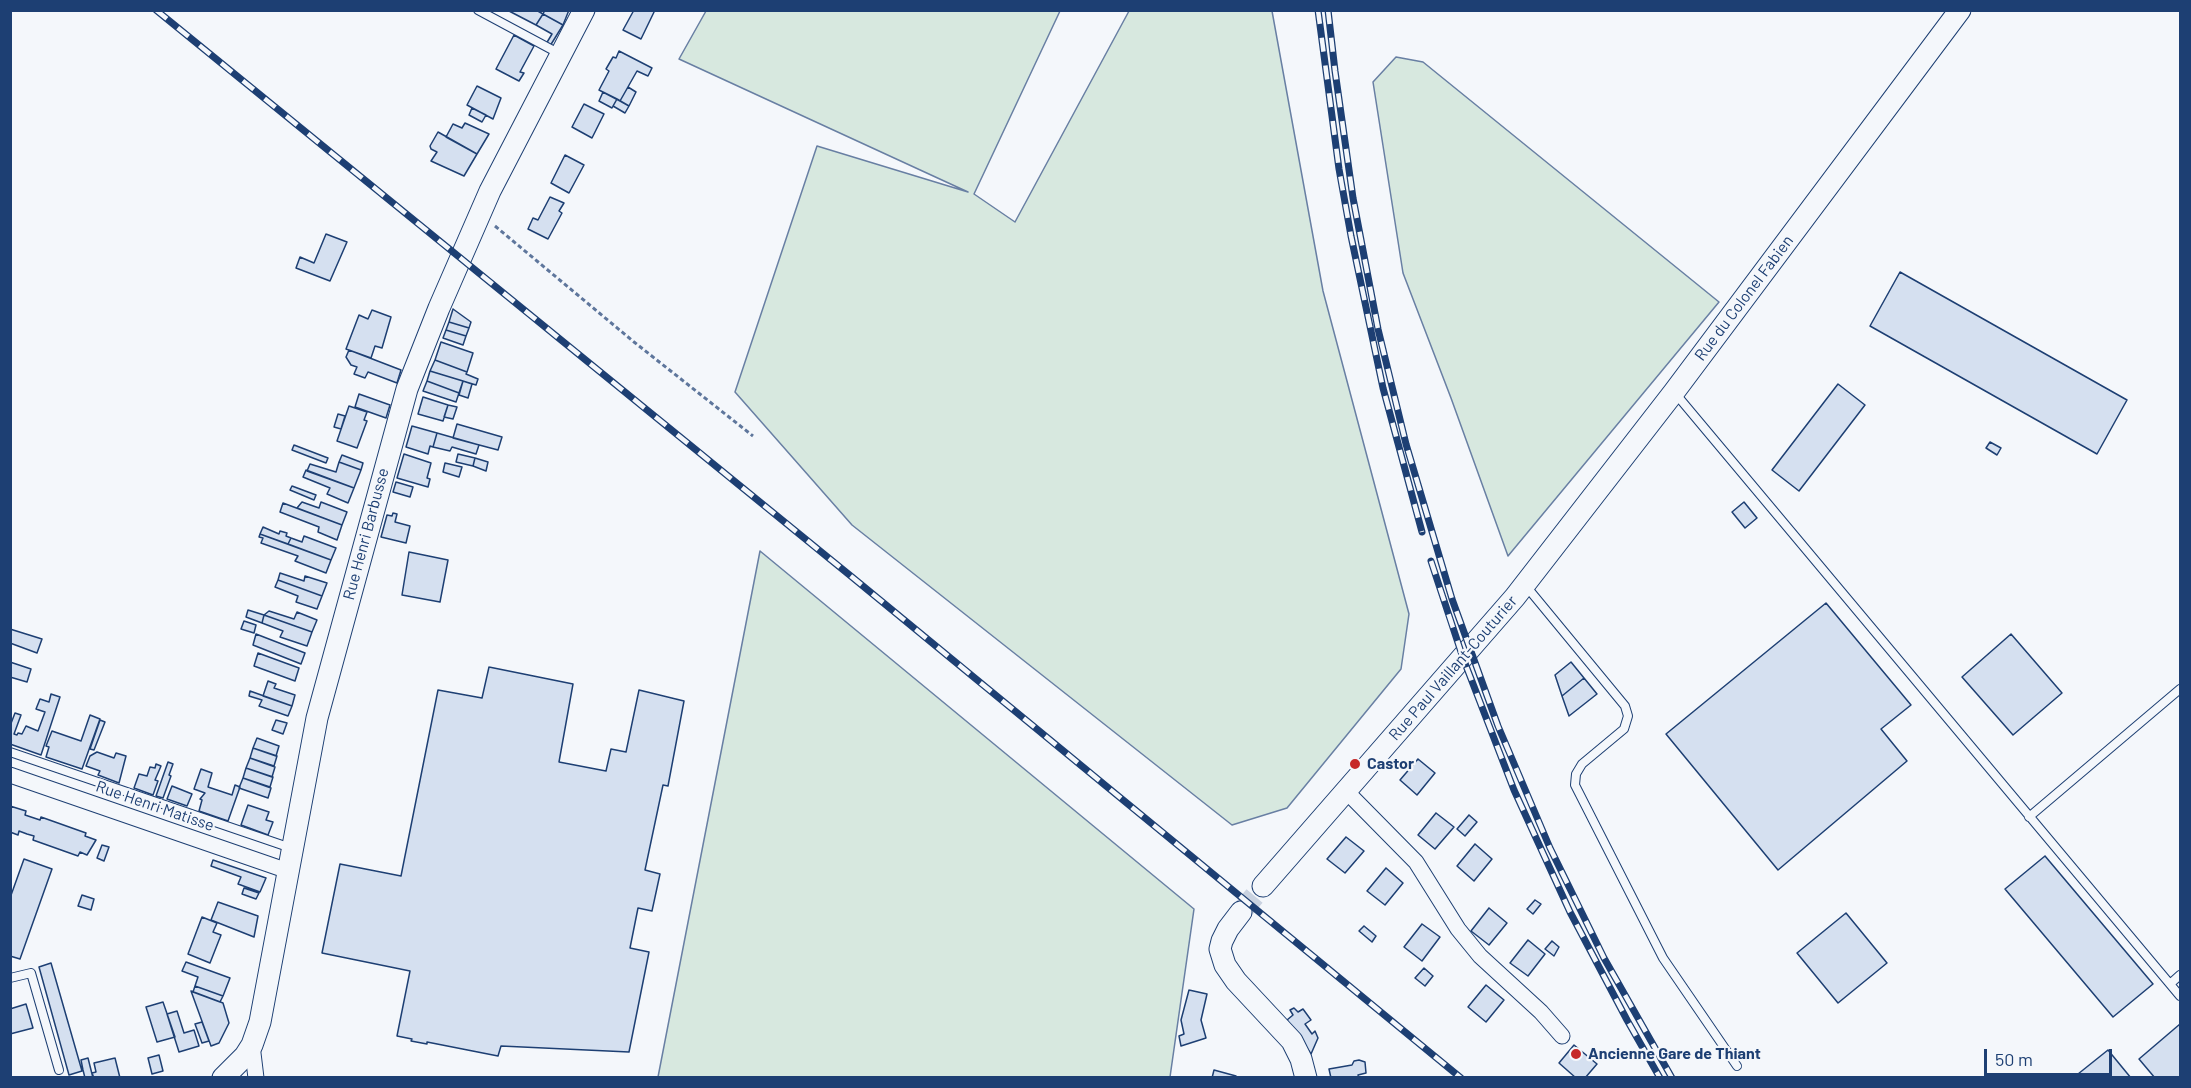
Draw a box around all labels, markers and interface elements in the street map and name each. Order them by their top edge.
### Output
street label: Rue du Colonel Fabien [1691,232,1797,364]
street label: Rue Henri Barbusse [339,466,393,602]
street label: Rue Paul Vaillant-Couturier [1385,592,1521,744]
place label: Castor [1367,754,1414,774]
marker: Castor [1348,757,1362,771]
street label: Rue Henri Matisse [93,777,217,835]
scale bar [1987,1037,2114,1075]
place label: Ancienne Gare de Thiant [1588,1044,1761,1064]
marker: Ancienne Gare de Thiant [1569,1047,1583,1061]
text: 50 m [1995,1048,2033,1070]

